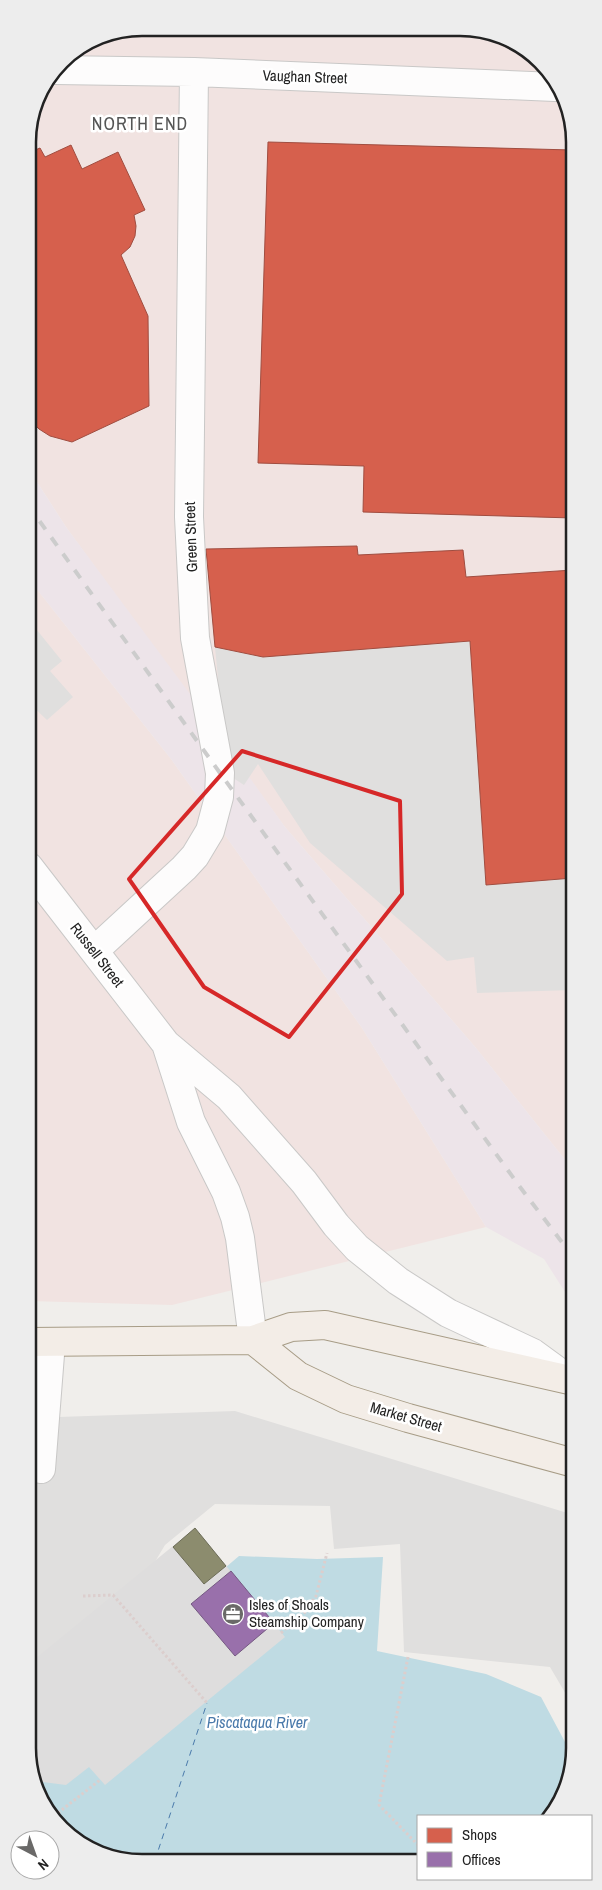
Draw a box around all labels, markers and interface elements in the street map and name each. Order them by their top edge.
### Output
street label: Vaughan Street [262,65,348,88]
district label: NORTH END [92,111,188,136]
street label: Green Street [179,501,202,573]
street label: Russell Street [66,918,130,992]
street label: Market Street [368,1396,445,1437]
place label: Isles of Shoals Steamship Company [249,1594,365,1632]
office icon: Isles of Shoals Steamship Company [221,1602,245,1626]
water label: Piscataqua River [207,1711,308,1733]
legend [417,1815,592,1880]
text: Shops [462,1824,497,1845]
north arrow [10,1830,60,1880]
text: Offices [462,1849,501,1870]
text: N [34,1855,53,1874]

